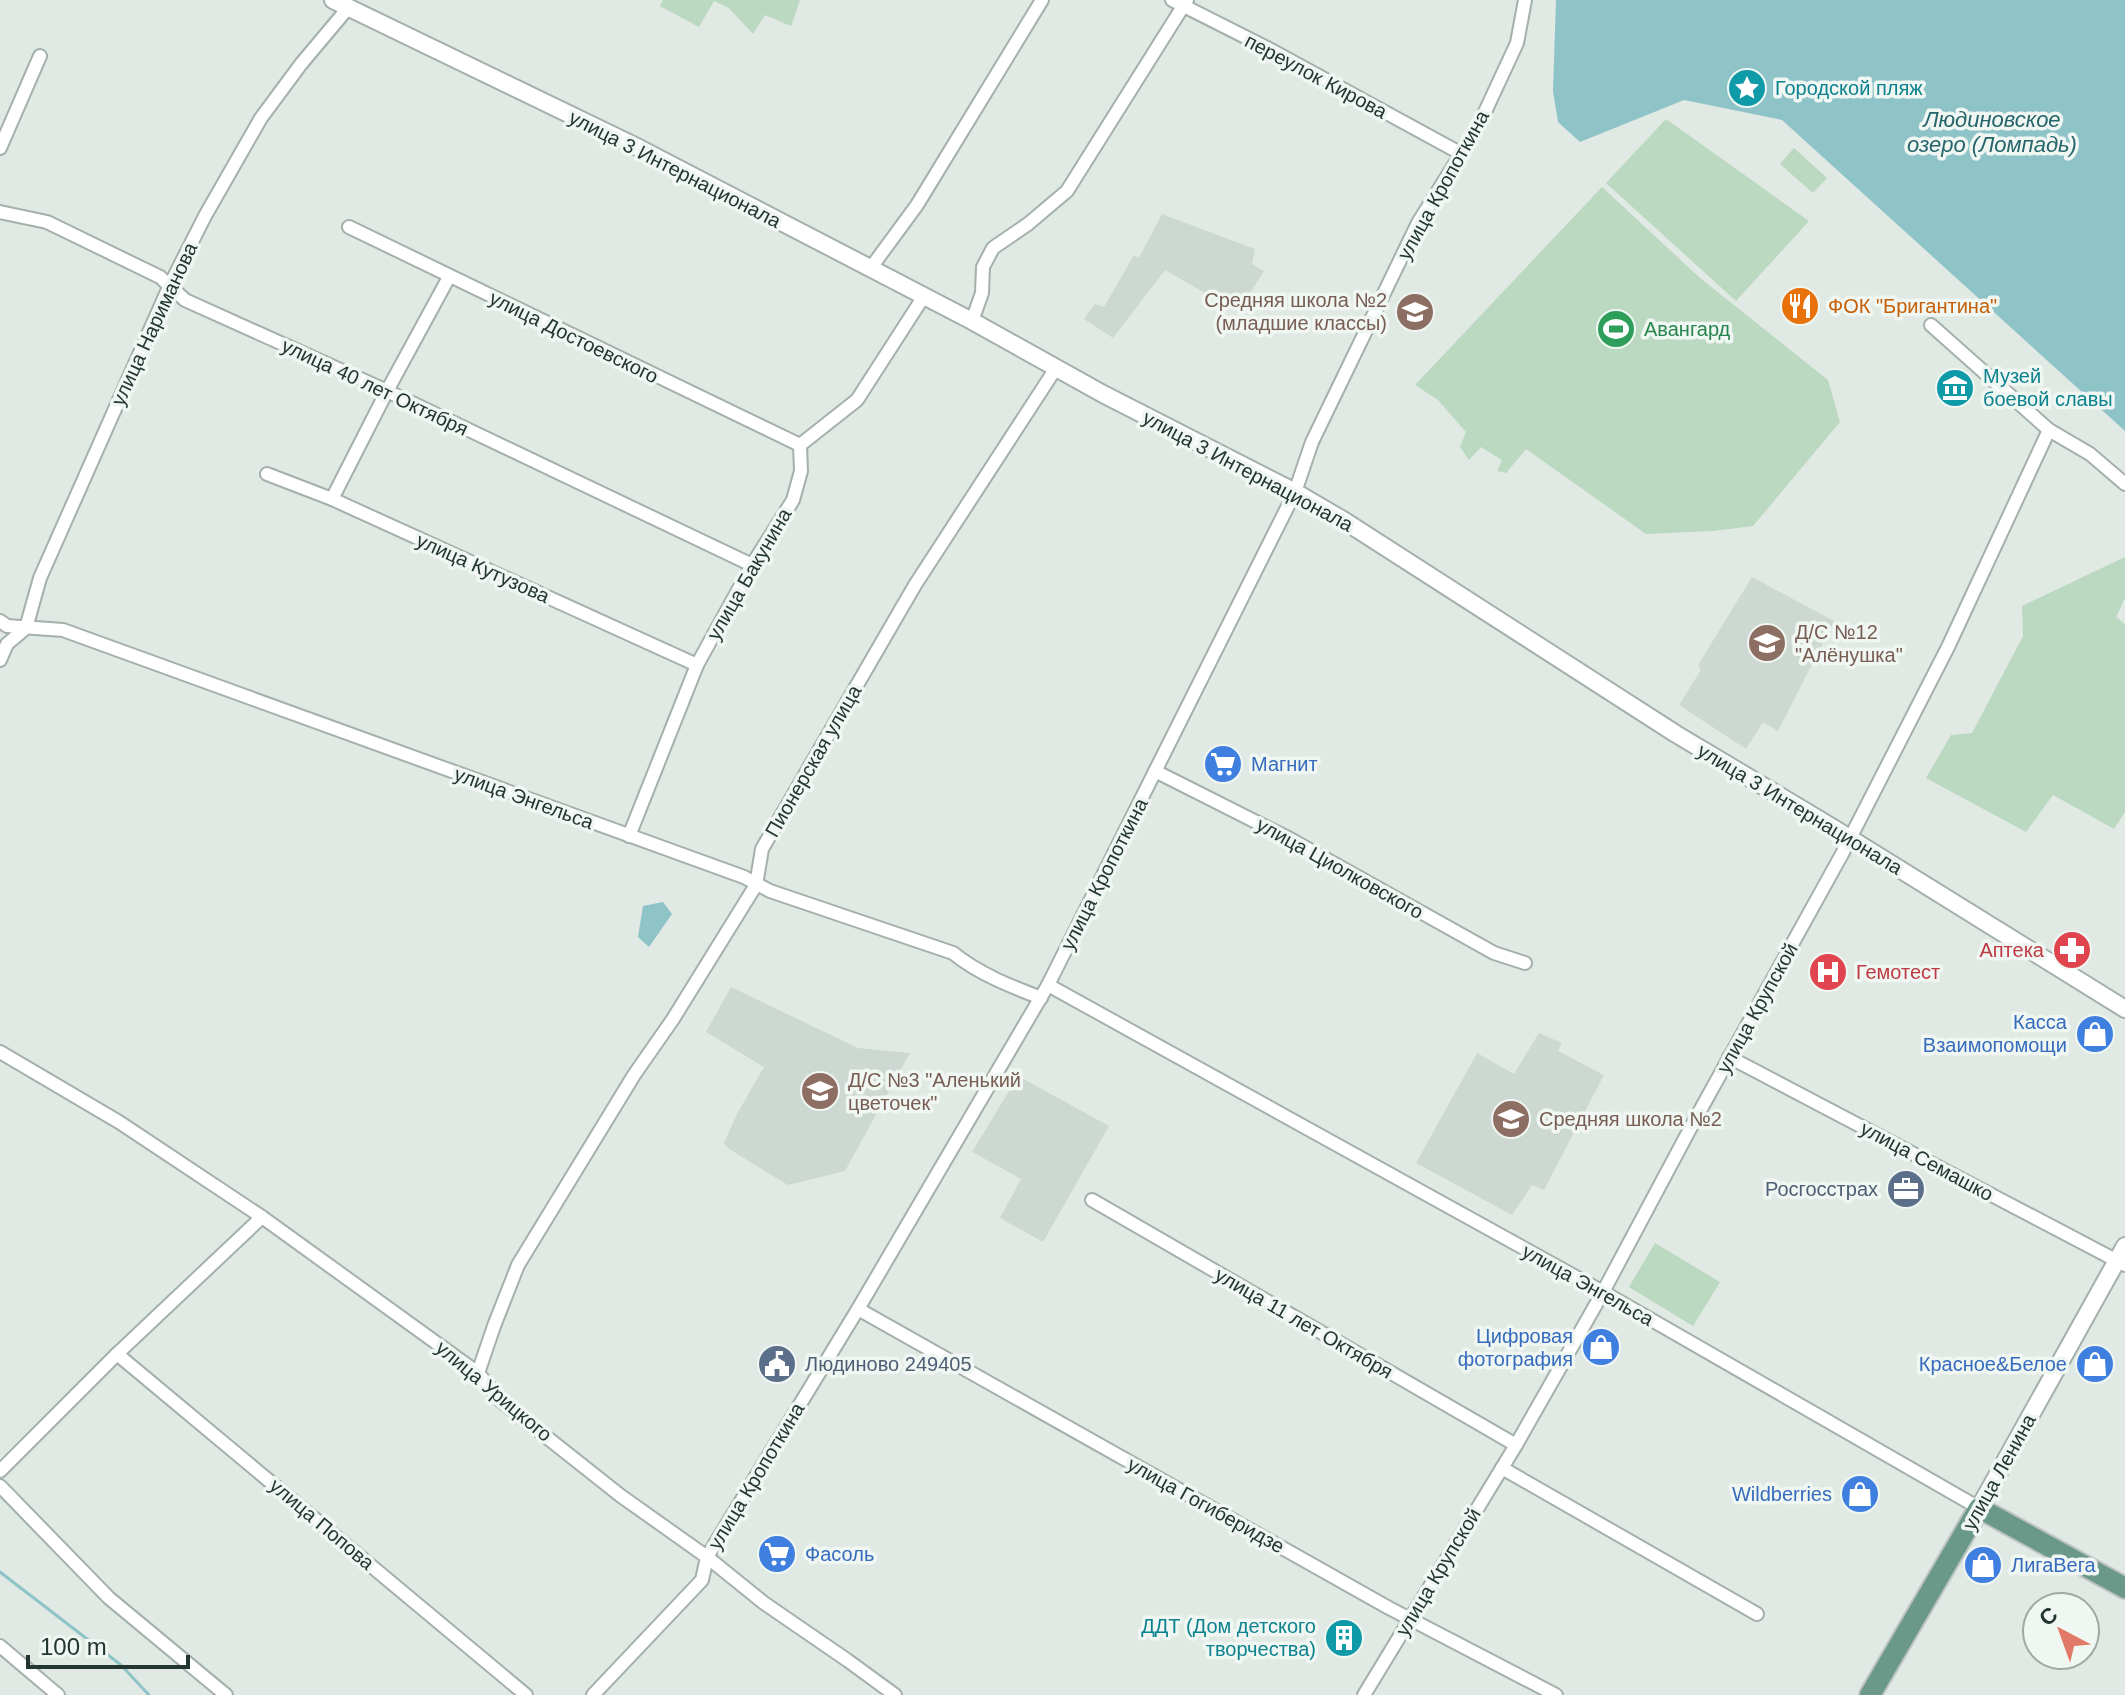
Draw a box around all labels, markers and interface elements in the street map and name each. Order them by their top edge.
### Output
street label: переулок Кирова [1241,29,1391,123]
place icon: Городской пляж [1726,67,1768,109]
place label: Городской пляж [1775,77,1923,99]
street label: улица 3 Интернационала [565,106,785,232]
street label: улица Кропоткина [1393,106,1494,263]
water label: Людиновское озеро (Ломпадь) [1907,107,2077,157]
street label: улица Нариманова [107,238,202,409]
restaurant icon: ФОК "Бригантина" [1779,285,1821,327]
street label: улица Достоевского [486,287,662,387]
place label: Средняя школа №2 (младшие классы) [1204,289,1387,334]
school or university icon: Средняя школа №2 (младшие классы) [1394,291,1436,333]
place label: ФОК "Бригантина" [1828,295,1997,317]
sports icon: Авангард [1595,308,1637,350]
place label: Авангард [1644,318,1731,340]
street label: улица 40 лет Октября [278,334,472,440]
place label: Музей боевой славы [1983,365,2113,410]
museum icon: Музей боевой славы [1934,367,1976,409]
street label: улица 3 Интернационала [1139,406,1358,536]
street label: улица Бакунина [702,504,796,644]
street label: улица Кутузова [413,529,554,608]
place label: Д/С №12 "Алёнушка" [1795,621,1903,666]
school or university icon: Д/С №12 "Алёнушка" [1746,622,1788,664]
street label: Пионерская улица [761,680,866,841]
street label: улица 3 Интернационала [1694,739,1907,879]
supermarket icon: Магнит [1202,743,1244,785]
place label: Магнит [1251,753,1318,775]
street label: улица Энгельса [451,763,597,834]
street label: улица Кропоткина [1056,794,1152,953]
street label: улица Циолковского [1253,813,1427,923]
pharmacy icon: Аптека [2051,929,2093,971]
street label: улица Крупской [1712,939,1802,1077]
place label: Аптека [1979,939,2045,961]
hospital icon: Гемотест [1807,951,1849,993]
place label: Гемотест [1856,961,1940,983]
place label: Касса Взаимопомощи [1923,1011,2068,1056]
shop icon: Касса Взаимопомощи [2074,1013,2116,1055]
place label: Д/С №3 "Аленький цветочек" [848,1069,1021,1114]
school or university icon: Д/С №3 "Аленький цветочек" [799,1070,841,1112]
school or university icon: Средняя школа №2 [1490,1098,1532,1140]
place label: Средняя школа №2 [1539,1108,1722,1130]
street label: улица Семашко [1857,1117,1997,1205]
office icon: Росгосстрах [1885,1168,1927,1210]
place label: Росгосстрах [1765,1178,1878,1200]
street label: улица Энгельса [1519,1240,1658,1331]
street label: улица 11 лет Октября [1211,1263,1397,1383]
place label: Цифровая фотография [1458,1325,1573,1370]
shop icon: Цифровая фотография [1580,1326,1622,1368]
street label: улица Урицкого [432,1336,556,1446]
public building icon: Людиново 249405 [756,1343,798,1385]
shop icon: Красное&Белое [2074,1343,2116,1385]
place label: Людиново 249405 [805,1353,972,1375]
place label: Красное&Белое [1919,1353,2067,1375]
street label: улица Кропоткина [704,1398,809,1553]
street label: улица Ленина [1958,1409,2040,1534]
street label: улица Гогиберидзе [1124,1453,1288,1557]
shop icon: Wildberries [1839,1473,1881,1515]
street label: улица Попова [265,1474,379,1575]
place label: Wildberries [1732,1483,1832,1505]
street label: улица Крупской [1391,1504,1485,1640]
supermarket icon: Фасоль [756,1533,798,1575]
place label: Фасоль [805,1543,874,1565]
shop icon: ЛигаВега [1962,1544,2004,1586]
place label: ЛигаВега [2011,1554,2097,1576]
north arrow [2021,1591,2101,1671]
text: С [2034,1602,2062,1631]
place label: ДДТ (Дом детского творчества) [1141,1615,1316,1660]
building icon: ДДТ (Дом детского творчества) [1323,1617,1365,1659]
scale bar [28,1619,188,1669]
text: 100 m [40,1633,107,1660]

